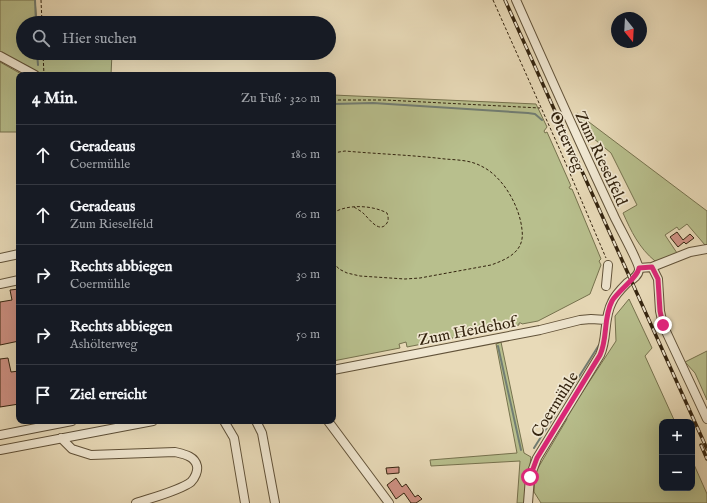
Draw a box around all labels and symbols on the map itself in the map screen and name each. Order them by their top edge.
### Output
north arrow [611,12,647,48]
street label: Zum Rieselfeld [570,108,631,210]
street label: Otterweg [544,109,588,175]
street label: Zum Heidehof [417,312,521,351]
route end [654,316,672,334]
street label: Coermühle [528,368,584,442]
route start [521,468,539,486]

